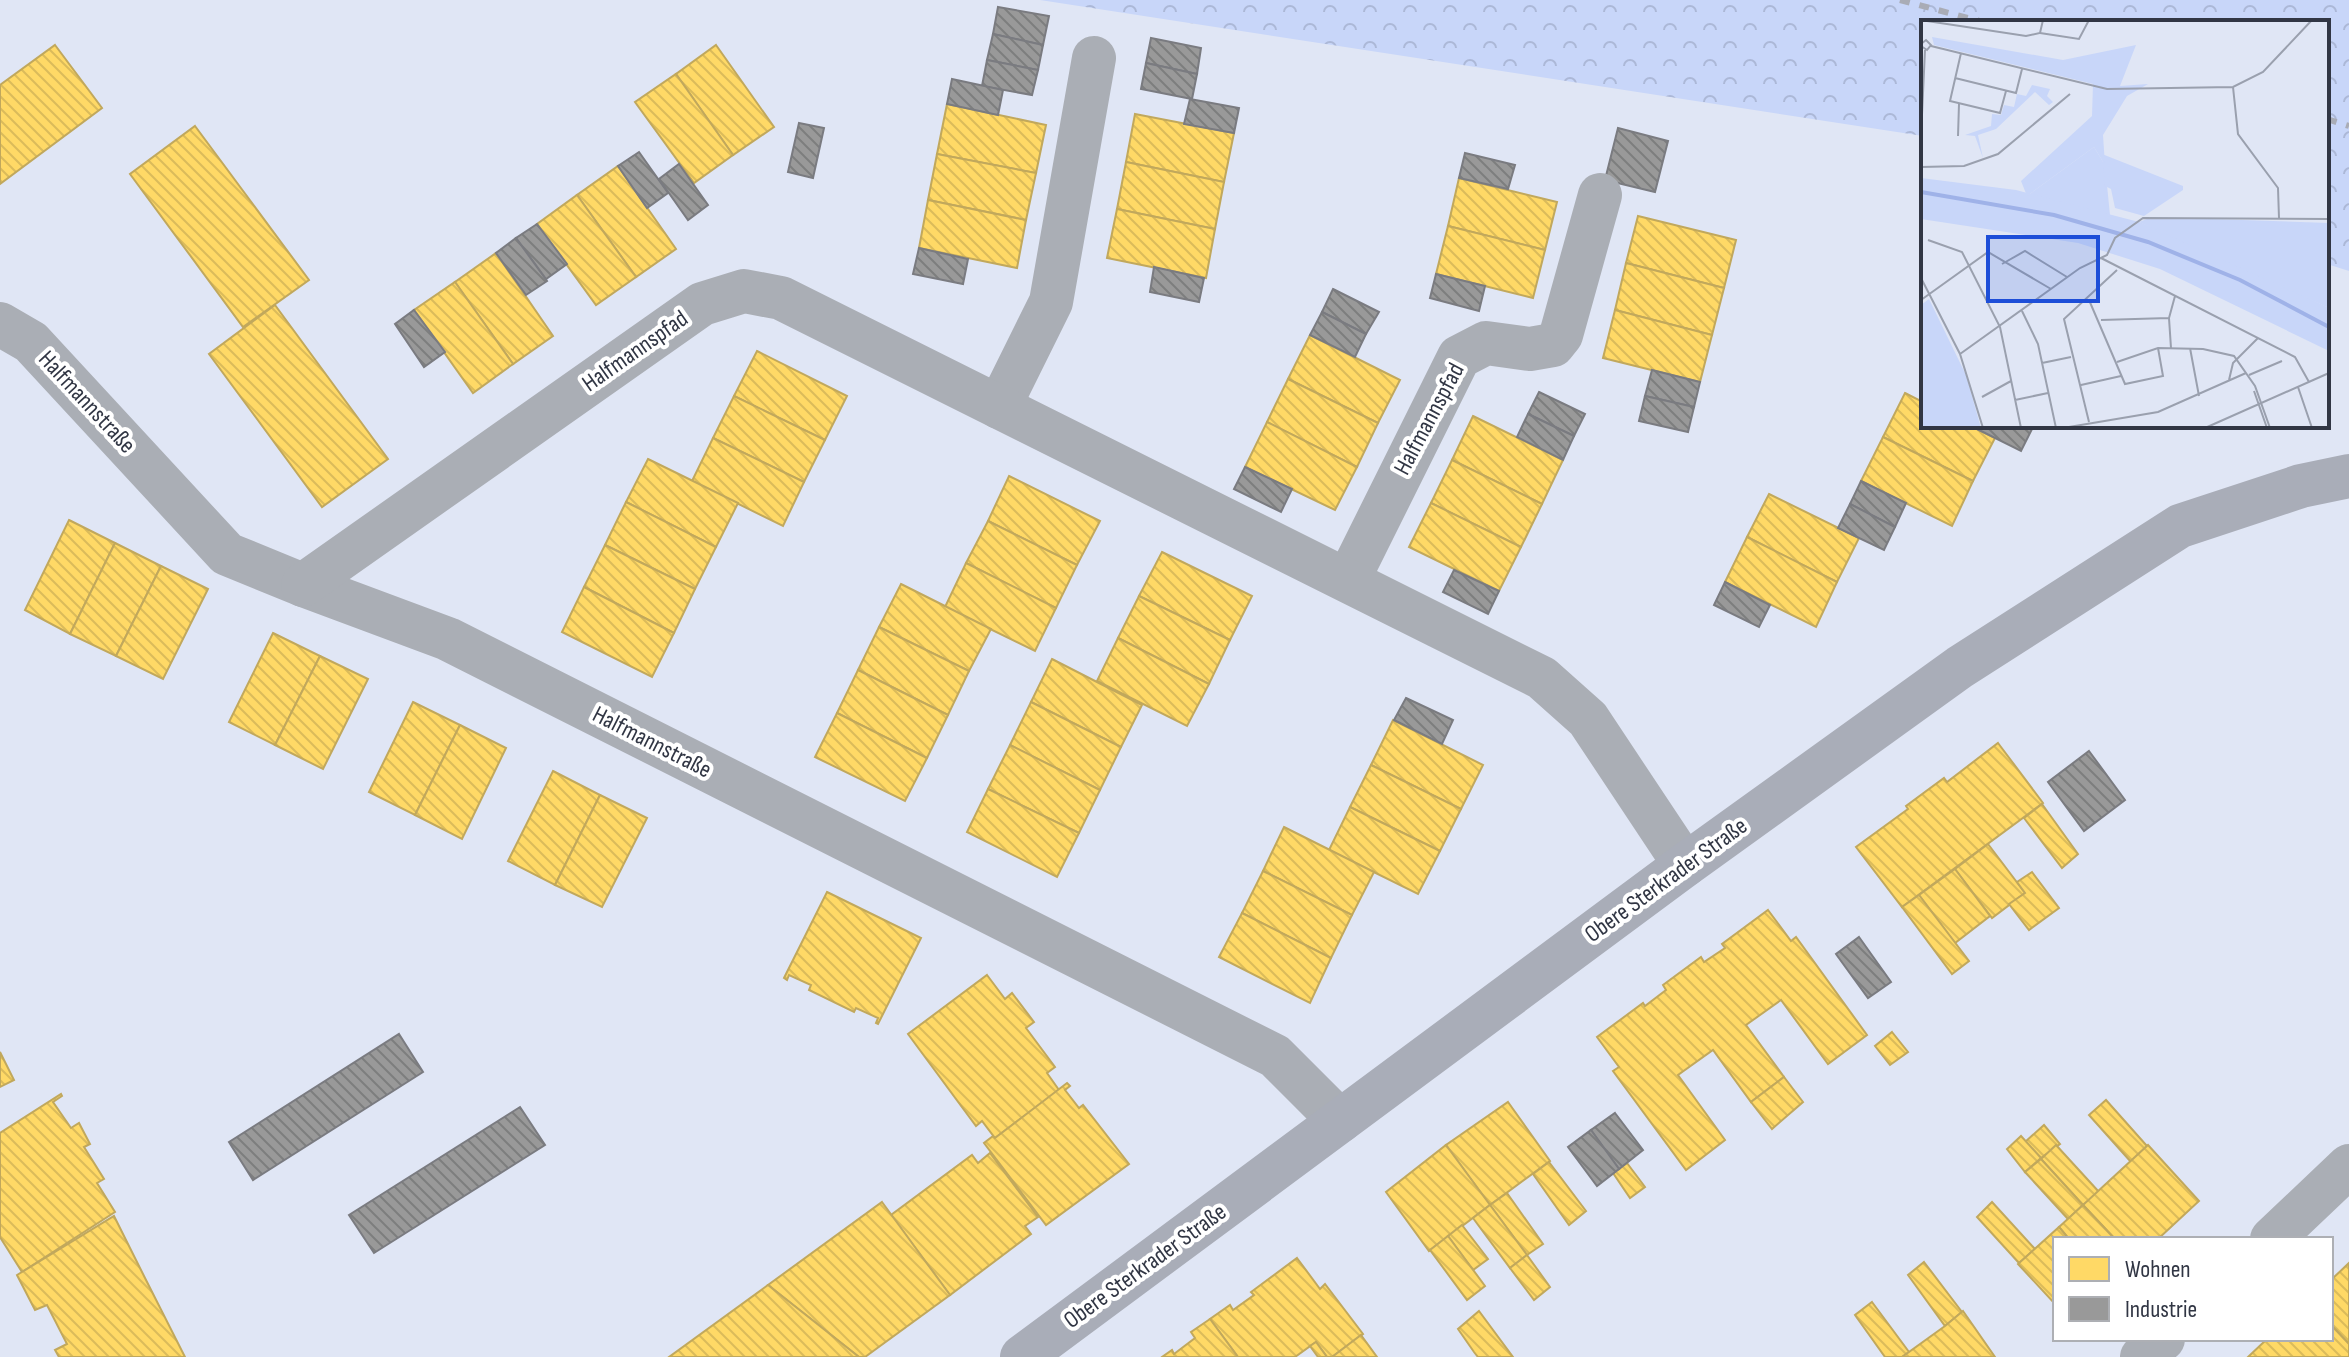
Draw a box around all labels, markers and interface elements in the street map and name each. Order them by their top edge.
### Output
inset map [1921,20,2329,428]
street label: Halfmannspfad [577,304,693,398]
street label: Halfmannstraße [32,345,142,459]
street label: Halfmannspfad [1387,358,1471,480]
street label: Halfmannstraße [588,700,716,784]
street label: Obere Sterkrader Straße [1579,811,1753,949]
street label: Obere Sterkrader Straße [1058,1197,1232,1335]
legend [2053,1237,2333,1341]
text: Wohnen [2125,1255,2191,1284]
text: Industrie [2125,1295,2197,1324]

